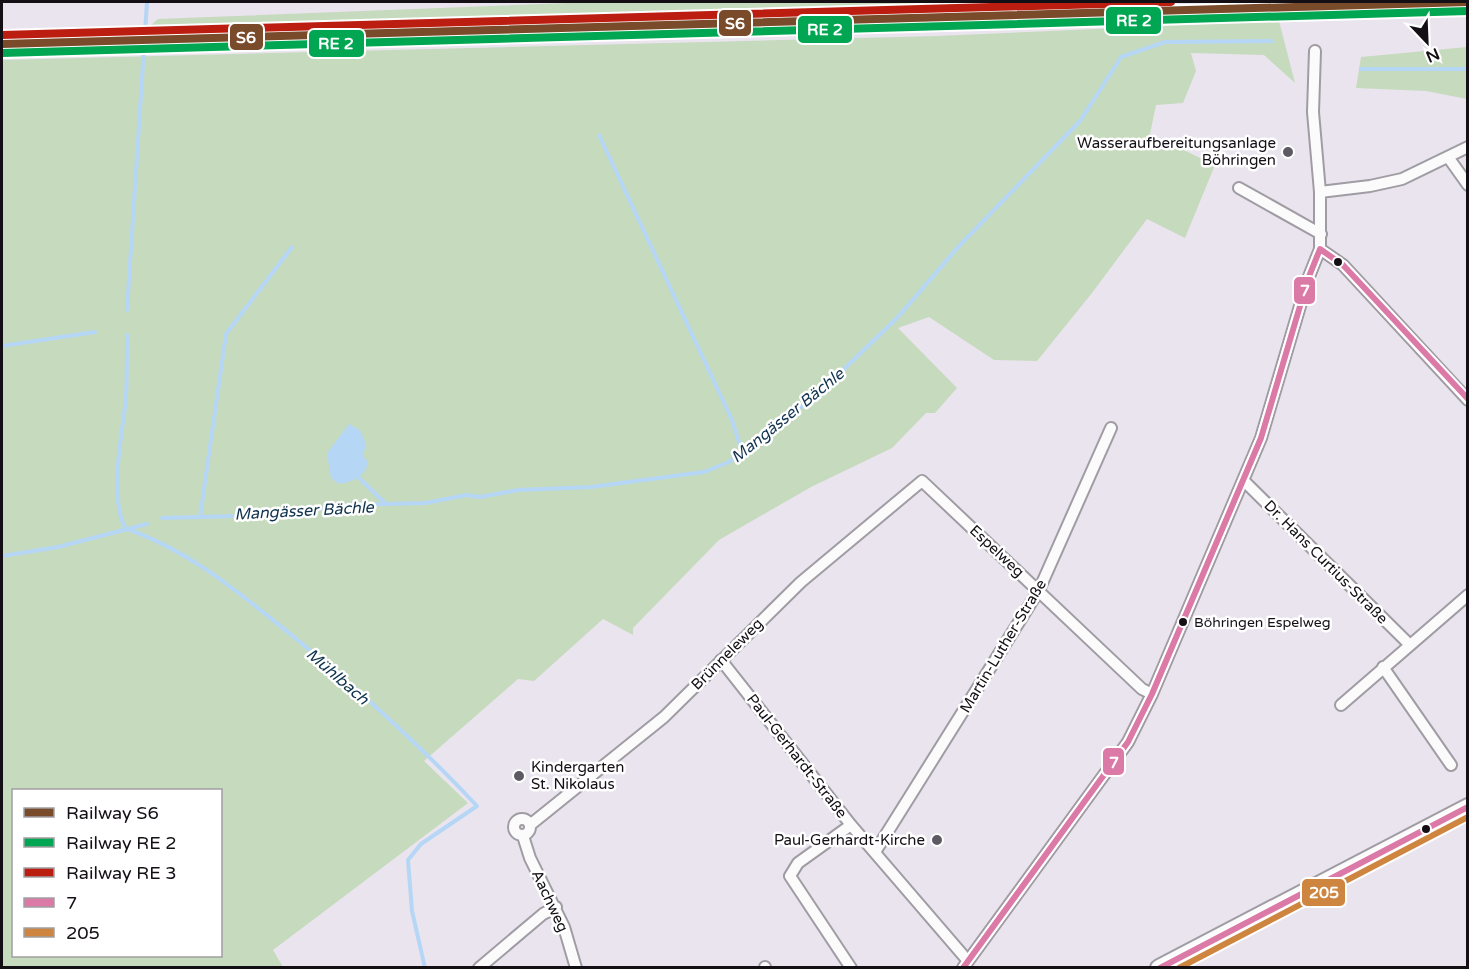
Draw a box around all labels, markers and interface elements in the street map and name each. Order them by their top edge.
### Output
line badge: RE 2 [1105,6,1162,35]
line badge: S6 [718,9,752,37]
text: RE 2 [1116,11,1152,31]
north arrow [1397,12,1457,72]
text: S6 [725,14,745,34]
line badge: RE 2 [797,15,853,44]
text: RE 2 [807,20,843,40]
line badge: S6 [229,23,264,51]
text: S6 [236,28,256,48]
line badge: RE 2 [308,29,365,58]
text: RE 2 [318,34,354,54]
text: N [1423,43,1442,67]
place label: Wasseraufbereitungsanlage Böhringen [1077,134,1276,169]
marker: Wasseraufbereitungsanlage Böhringen [1281,145,1295,159]
unlabelled marker [1332,256,1344,268]
line badge: 7 [1293,276,1316,305]
text: 7 [1300,281,1310,301]
water label: Mangässer Bächle [727,364,849,467]
street label: Dr. Hans Curtius-Straße [1260,496,1392,628]
water label: Mangässer Bächle [234,497,375,525]
street label: Espelweg [966,521,1028,581]
street label: Martin-Luther-Straße [956,576,1050,716]
street label: Brünneleweg [687,614,767,694]
place label: Böhringen Espelweg [1194,614,1331,631]
marker: Böhringen Espelweg [1177,616,1189,628]
water label: Mühlbach [302,644,374,710]
street label: Paul-Gerhardt-Straße [743,690,851,822]
line badge: 7 [1102,747,1125,776]
text: 7 [1109,753,1119,773]
place label: Kindergarten St. Nikolaus [531,758,624,793]
marker: Kindergarten St. Nikolaus [512,769,526,783]
legend [12,789,222,957]
text: Railway S6 [66,802,159,824]
unlabelled marker [1420,823,1432,835]
place label: Paul-Gerhardt-Kirche [774,831,925,849]
text: Railway RE 2 [66,832,177,854]
marker: Paul-Gerhardt-Kirche [930,833,944,847]
text: Railway RE 3 [66,862,177,884]
street label: Aachweg [528,867,572,935]
line badge: 205 [1301,878,1346,907]
text: 205 [1309,883,1339,903]
text: 7 [66,892,77,914]
text: 205 [66,922,100,944]

